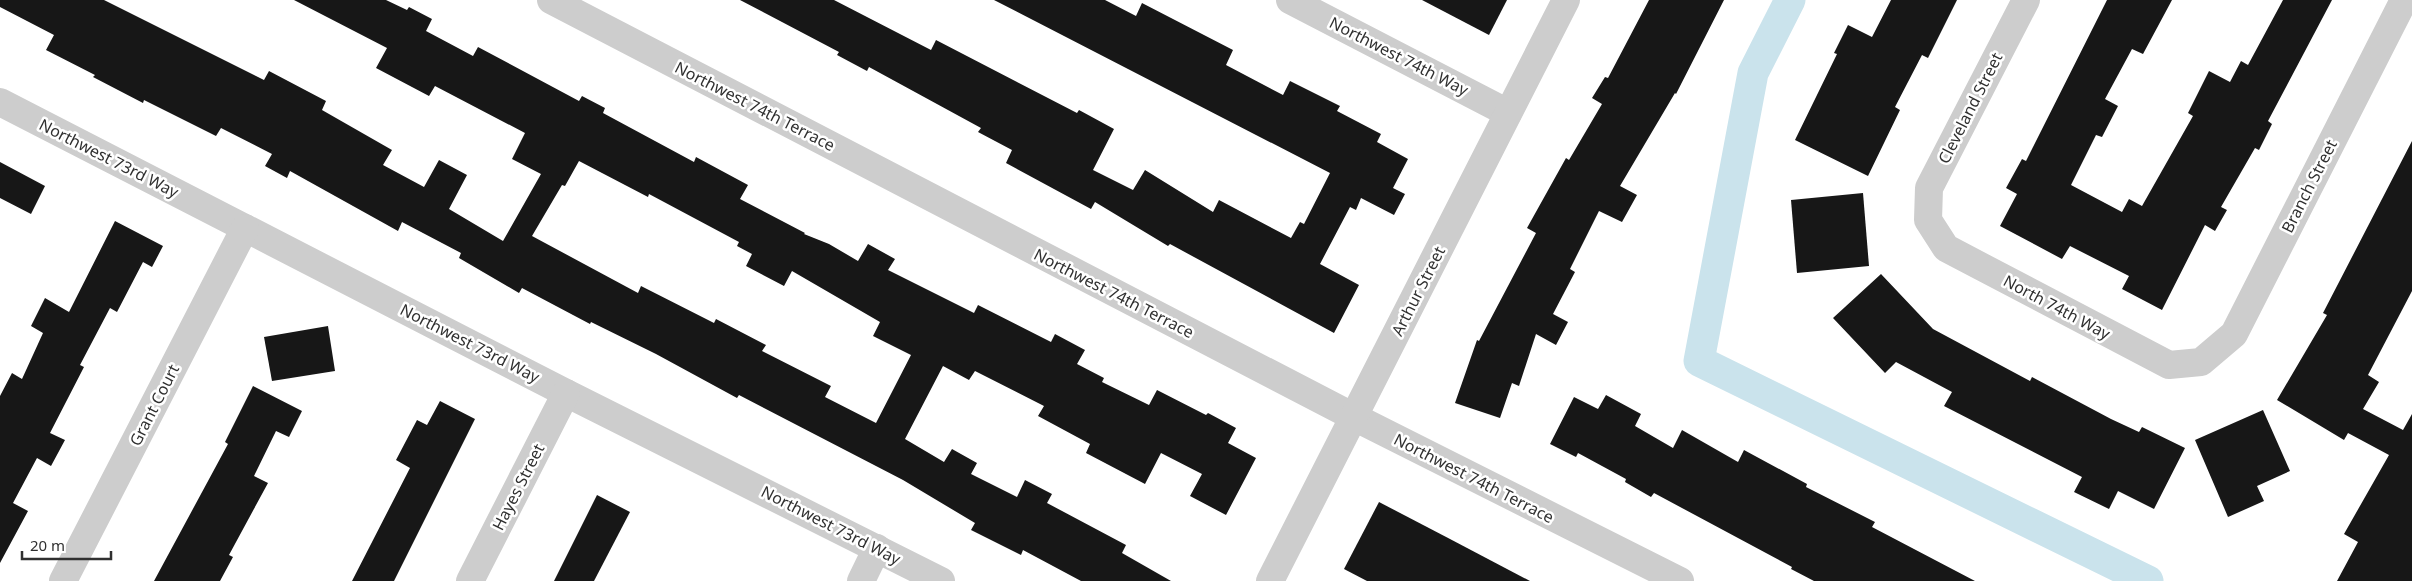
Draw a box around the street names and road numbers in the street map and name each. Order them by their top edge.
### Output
street label: Northwest 74th Way [1326,11,1473,101]
street label: Cleveland Street [1933,49,2008,167]
street label: Northwest 74th Terrace [671,56,839,156]
street label: Northwest 73rd Way [36,113,183,203]
street label: Branch Street [2276,135,2342,236]
street label: Arthur Street [1386,242,1450,340]
street label: Northwest 74th Terrace [1030,243,1198,343]
street label: North 74th Way [2000,270,2115,345]
street label: Northwest 73rd Way [397,298,544,388]
street label: Grant Court [124,360,184,450]
street label: Northwest 74th Terrace [1390,428,1558,528]
street label: Hayes Street [487,440,549,534]
street label: Northwest 73rd Way [758,480,905,570]

